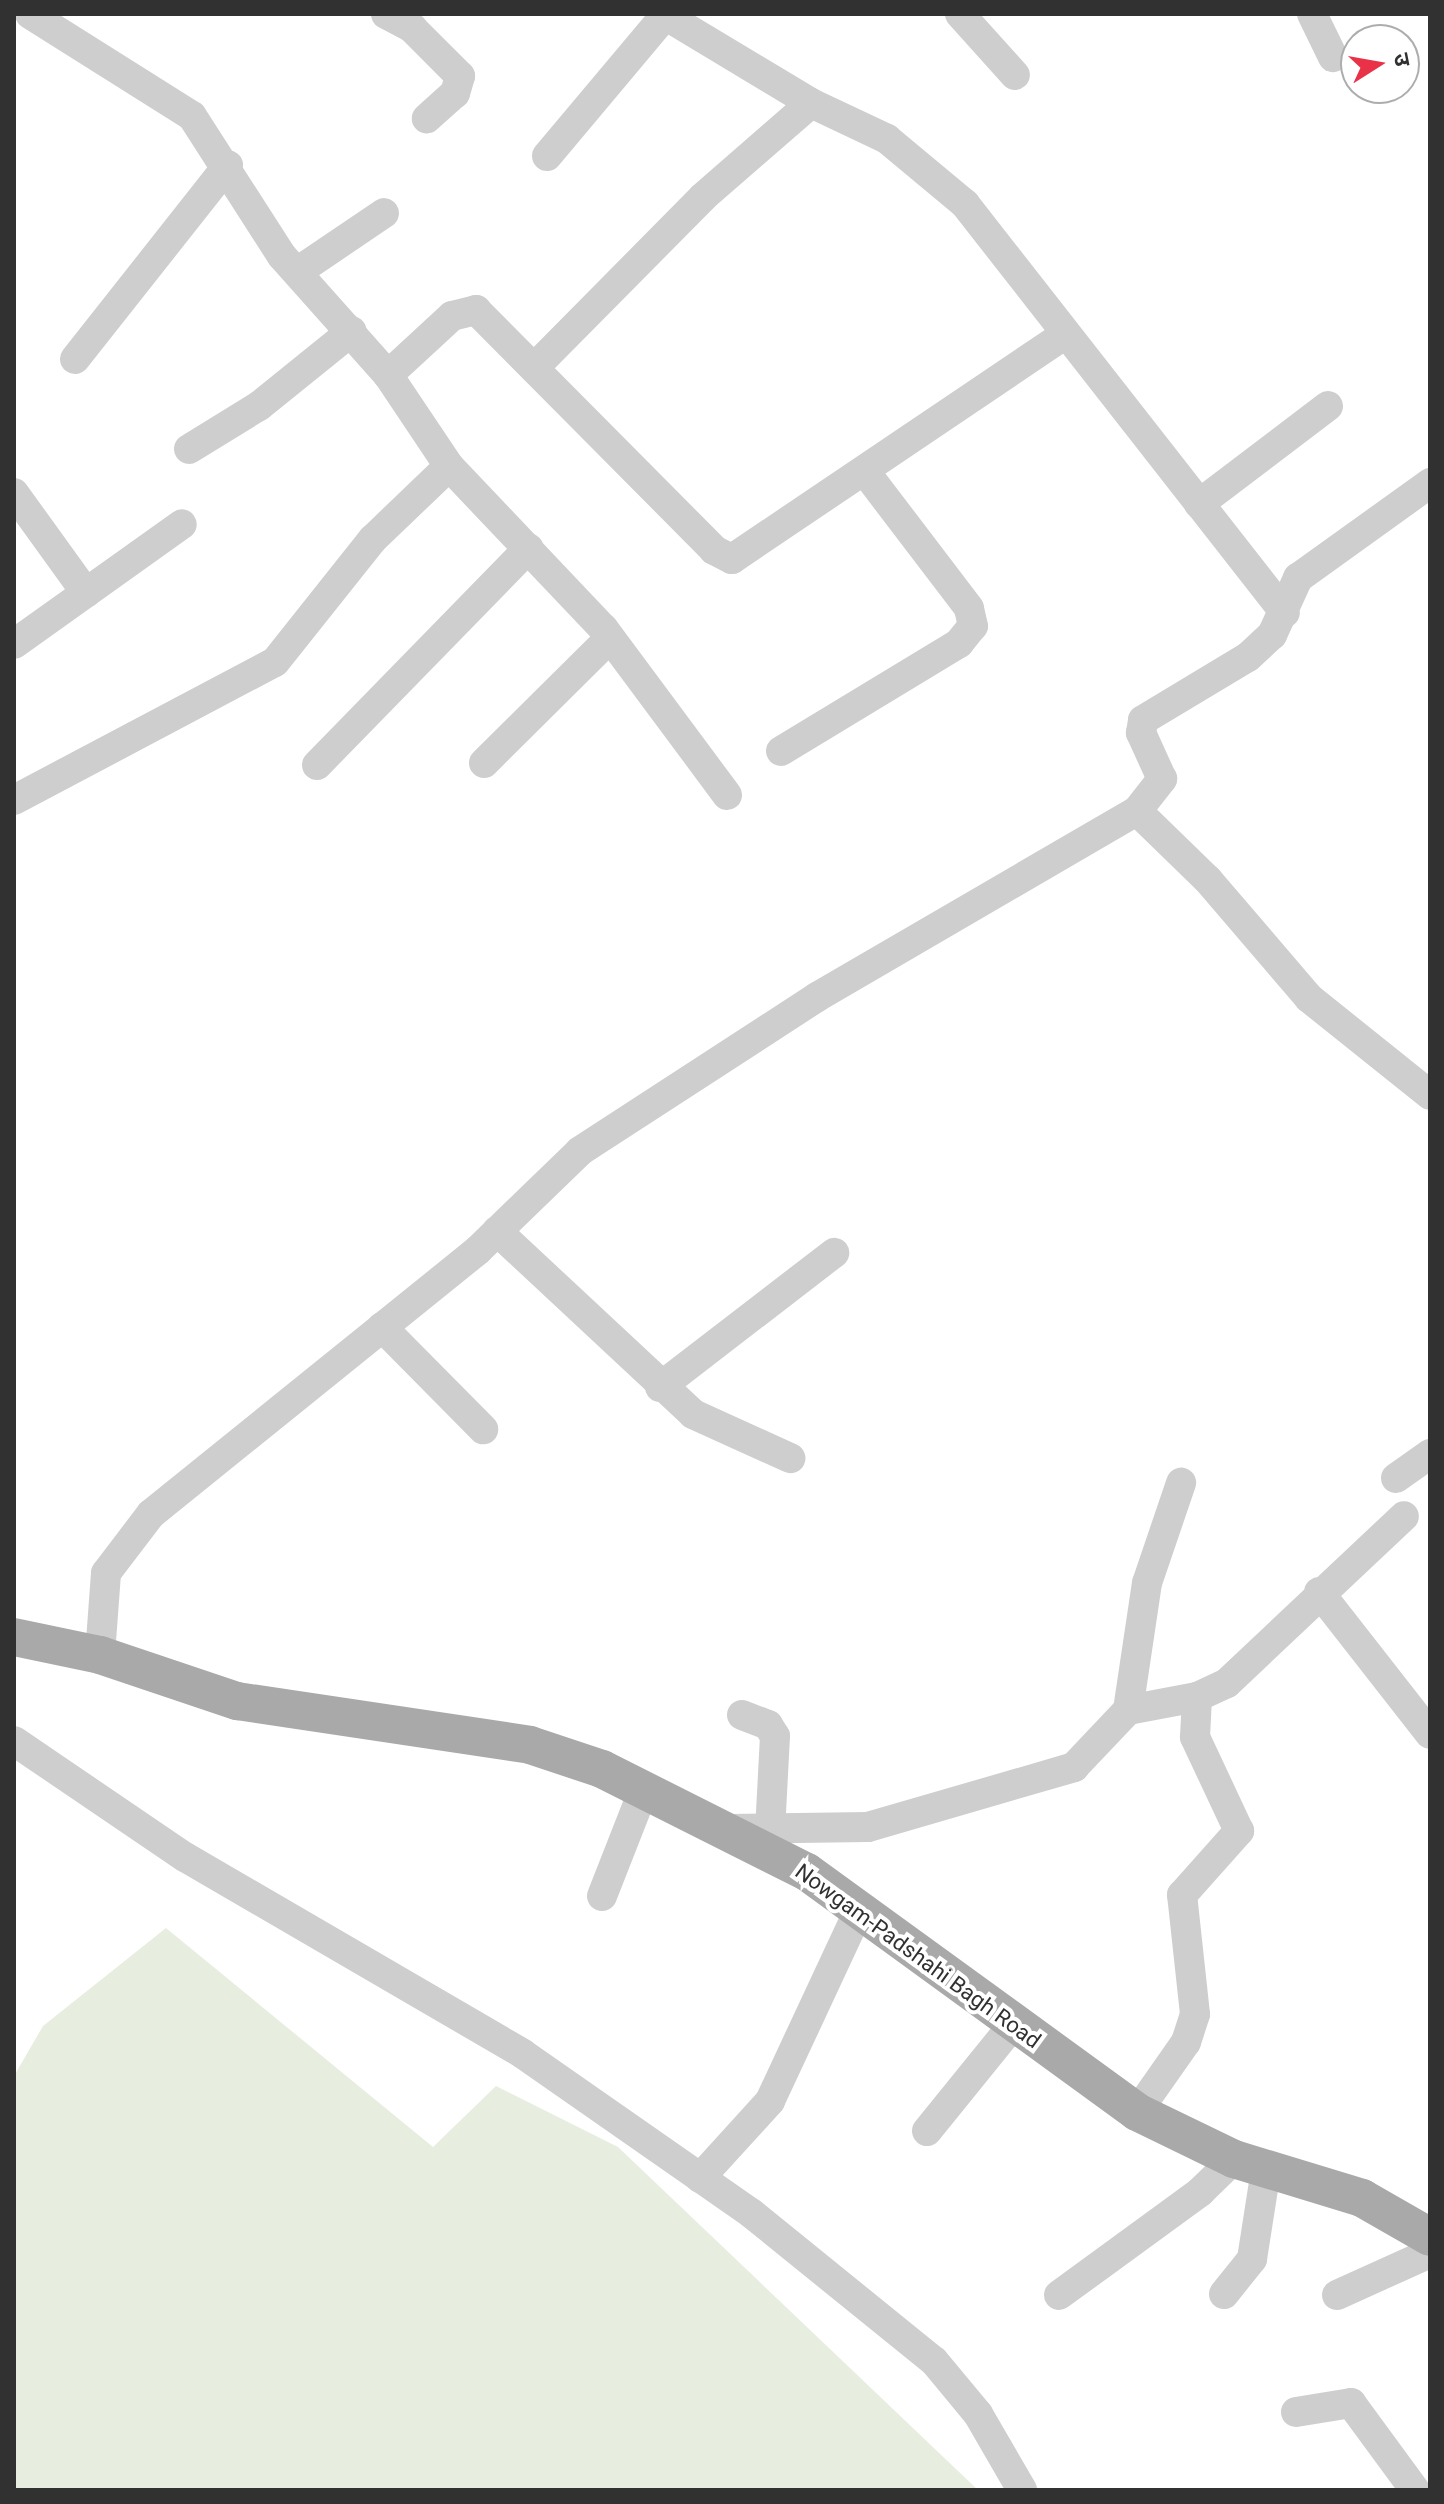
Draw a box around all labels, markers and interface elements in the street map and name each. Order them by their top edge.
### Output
north arrow [1340,24,1420,104]
text: उ [1389,51,1416,68]
street label: Nowgam-Padshahi Bagh Road [790,1858,1046,2054]

